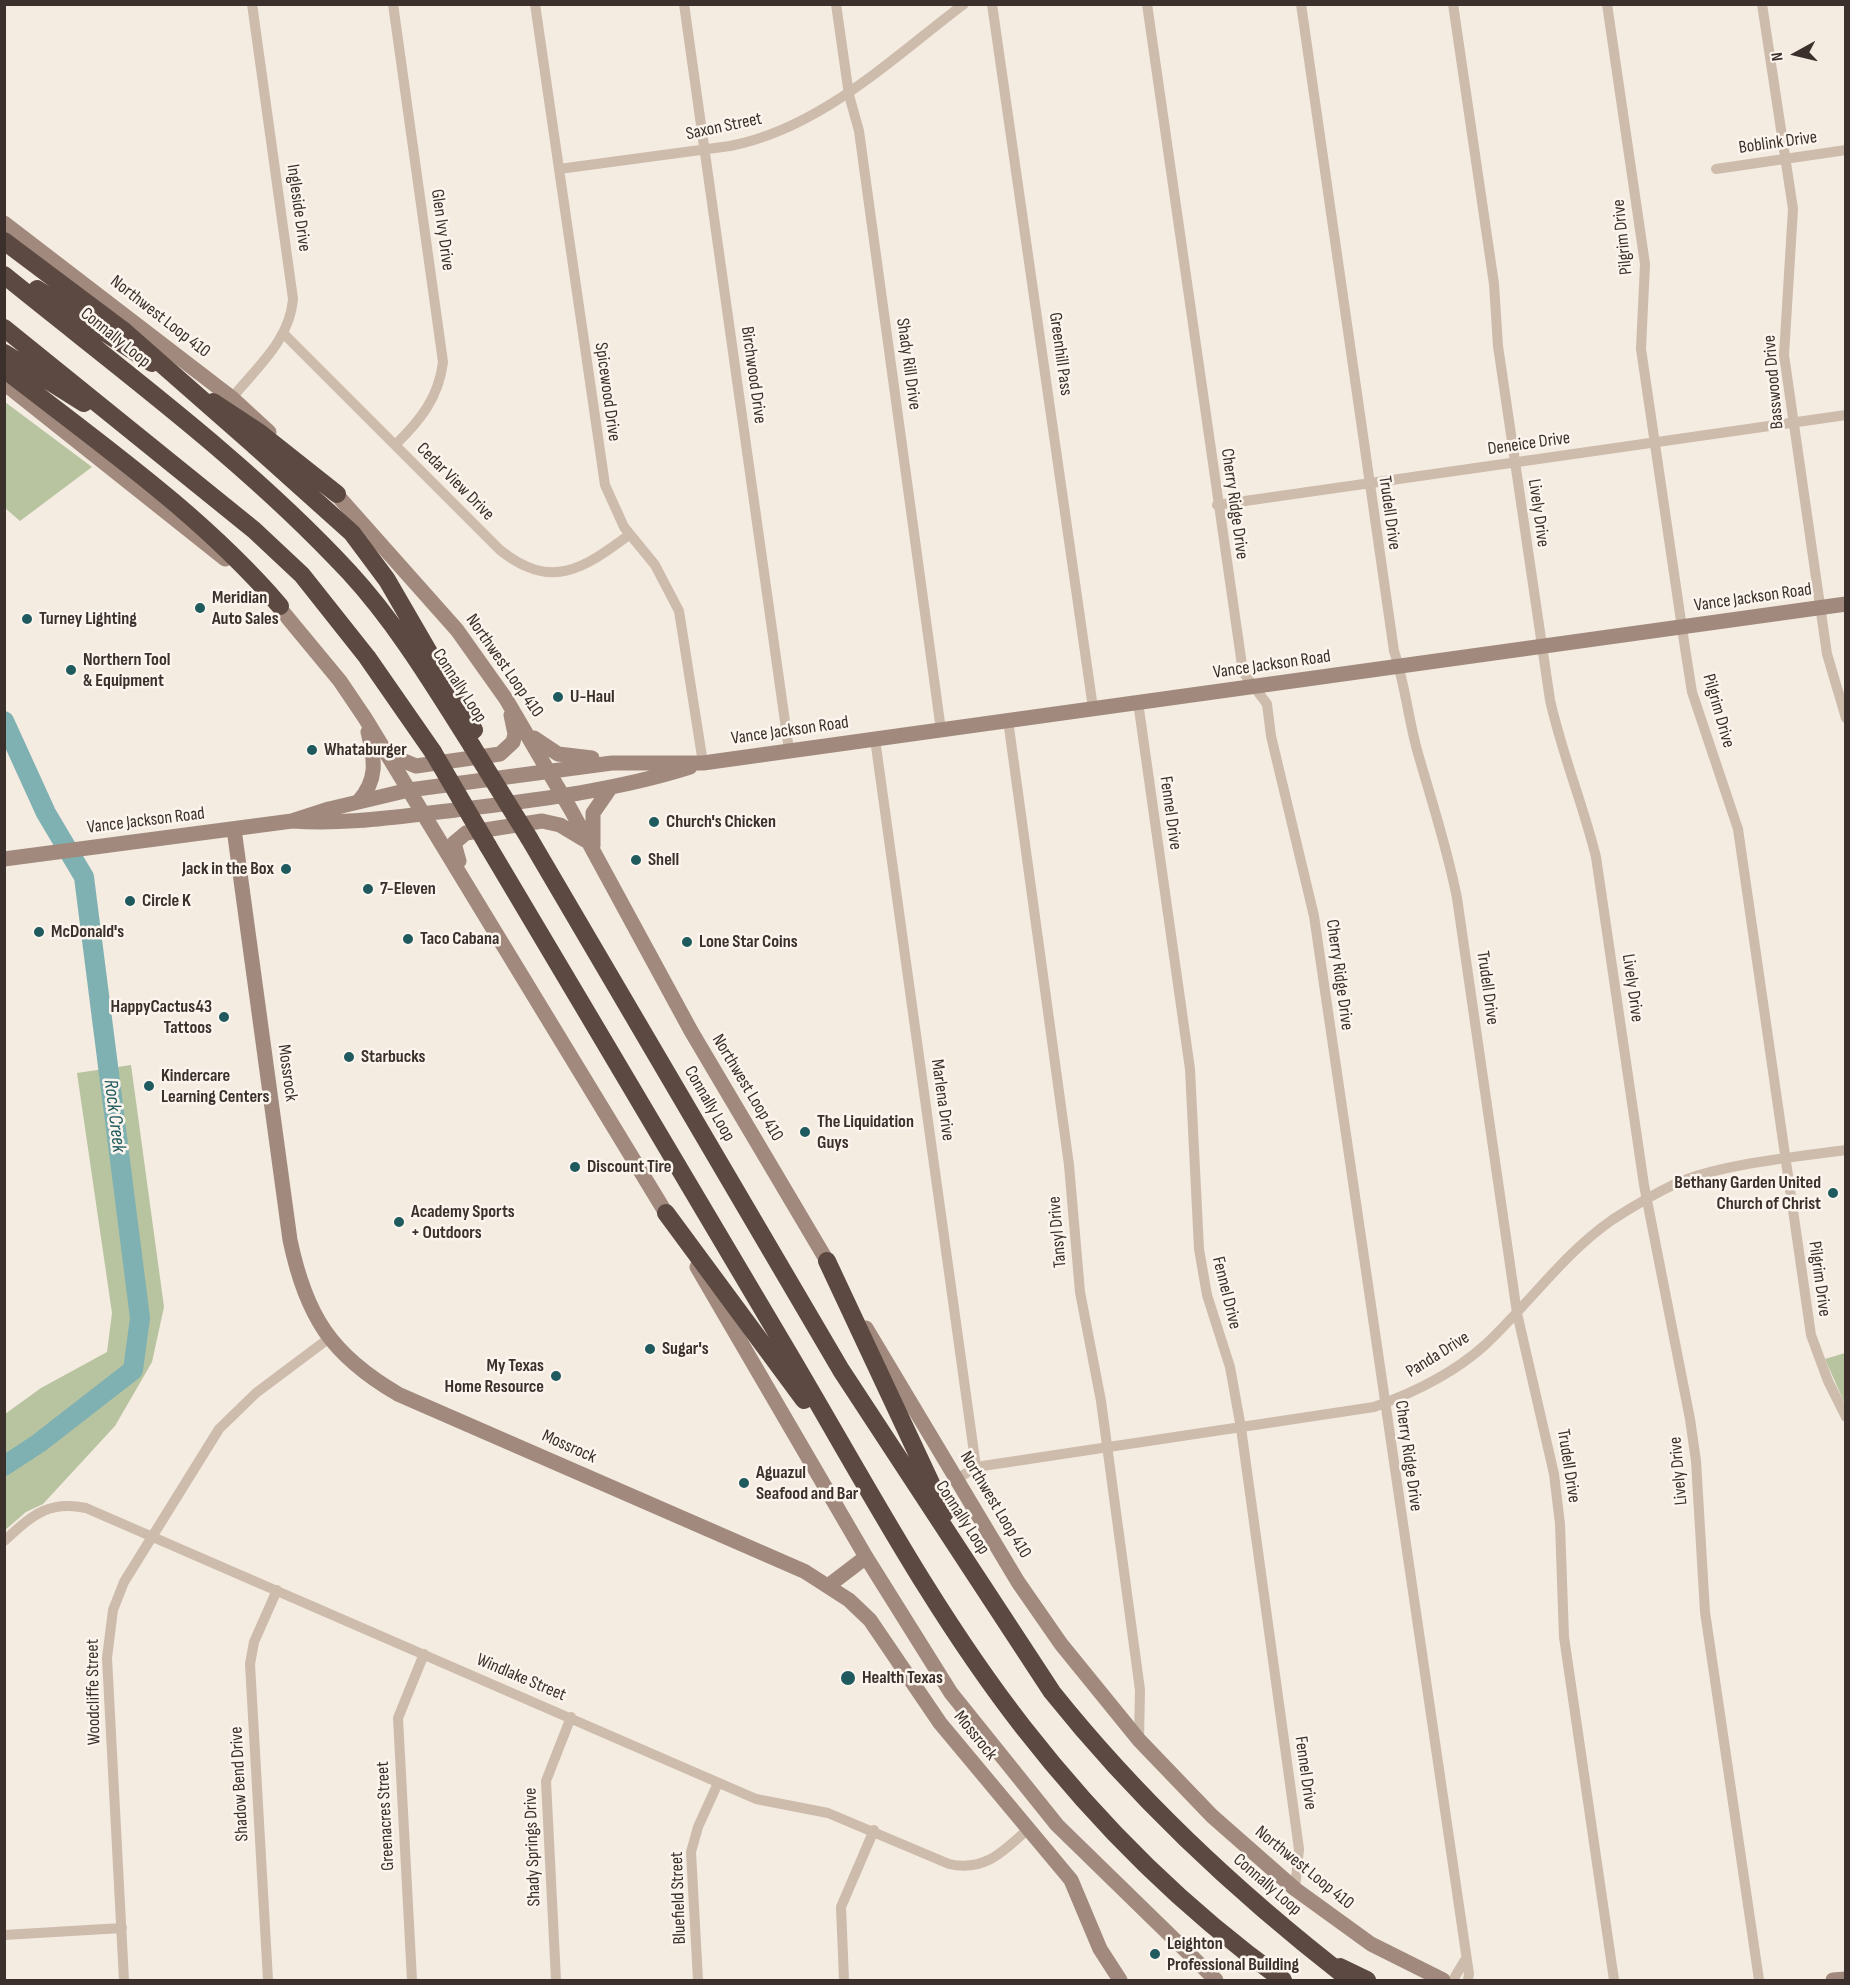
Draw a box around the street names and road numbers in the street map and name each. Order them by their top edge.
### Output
street label: Saxon Street [684,108,764,146]
street label: Boblink Drive [1737,127,1819,159]
street label: Ingleside Drive [281,163,315,253]
street label: Glen Ivy Drive [426,188,458,272]
street label: Pilgrim Drive [1608,198,1638,276]
street label: Northwest Loop 410 [106,271,214,363]
street label: Connally Loop [76,303,154,373]
street label: Greenhill Pass [1043,311,1077,397]
street label: Shady Rill Drive [891,317,925,411]
street label: Birchwood Drive [735,325,771,425]
street label: Basswood Drive [1759,334,1789,430]
street label: Spicewood Drive [589,341,625,443]
street label: Deneice Drive [1486,428,1572,460]
street label: Cedar View Drive [412,439,498,525]
street label: Cherry Ridge Drive [1216,447,1252,561]
street label: Trudell Drive [1373,475,1405,551]
street label: Lively Drive [1523,478,1553,548]
street label: Vance Jackson Road [1693,579,1813,617]
street label: Northwest Loop 410 [460,610,548,722]
street label: Connally Loop [427,645,491,727]
street label: Vance Jackson Road [1212,646,1332,684]
street label: Pilgrim Drive [1697,672,1739,750]
street label: Vance Jackson Road [730,712,850,750]
street label: Fennel Drive [1154,775,1186,851]
street label: Vance Jackson Road [86,803,206,839]
street label: Cherry Ridge Drive [1321,918,1357,1032]
street label: Trudell Drive [1471,950,1503,1026]
street label: Lively Drive [1617,953,1647,1023]
street label: Northwest Loop 410 [707,1031,787,1145]
street label: Mossrock [272,1043,302,1103]
street label: Marlena Drive [926,1058,958,1142]
street label: Connally Loop [679,1062,739,1146]
street label: Tansyl Drive [1044,1195,1072,1269]
street label: Pilgrim Drive [1803,1240,1835,1318]
street label: Fennel Drive [1207,1254,1245,1332]
street label: Panda Drive [1402,1327,1474,1383]
street label: Cherry Ridge Drive [1390,1399,1426,1513]
street label: Mossrock [538,1425,600,1469]
street label: Trudell Drive [1552,1428,1584,1504]
street label: Lively Drive [1665,1436,1693,1506]
street label: Northwest Loop 410 [955,1448,1035,1562]
street label: Connally Loop [930,1477,994,1559]
street label: Woodcliffe Street [82,1639,106,1745]
street label: Windlake Street [473,1649,569,1707]
street label: Mossrock [949,1707,1001,1765]
street label: Shadow Bend Drive [226,1726,254,1842]
street label: Fennel Drive [1289,1735,1321,1811]
street label: Greenacres Street [372,1761,400,1871]
street label: Shady Springs Drive [520,1787,546,1907]
street label: Northwest Loop 410 [1250,1822,1358,1914]
street label: Connally Loop [1228,1849,1306,1921]
street label: Bluefield Street [667,1851,691,1945]

